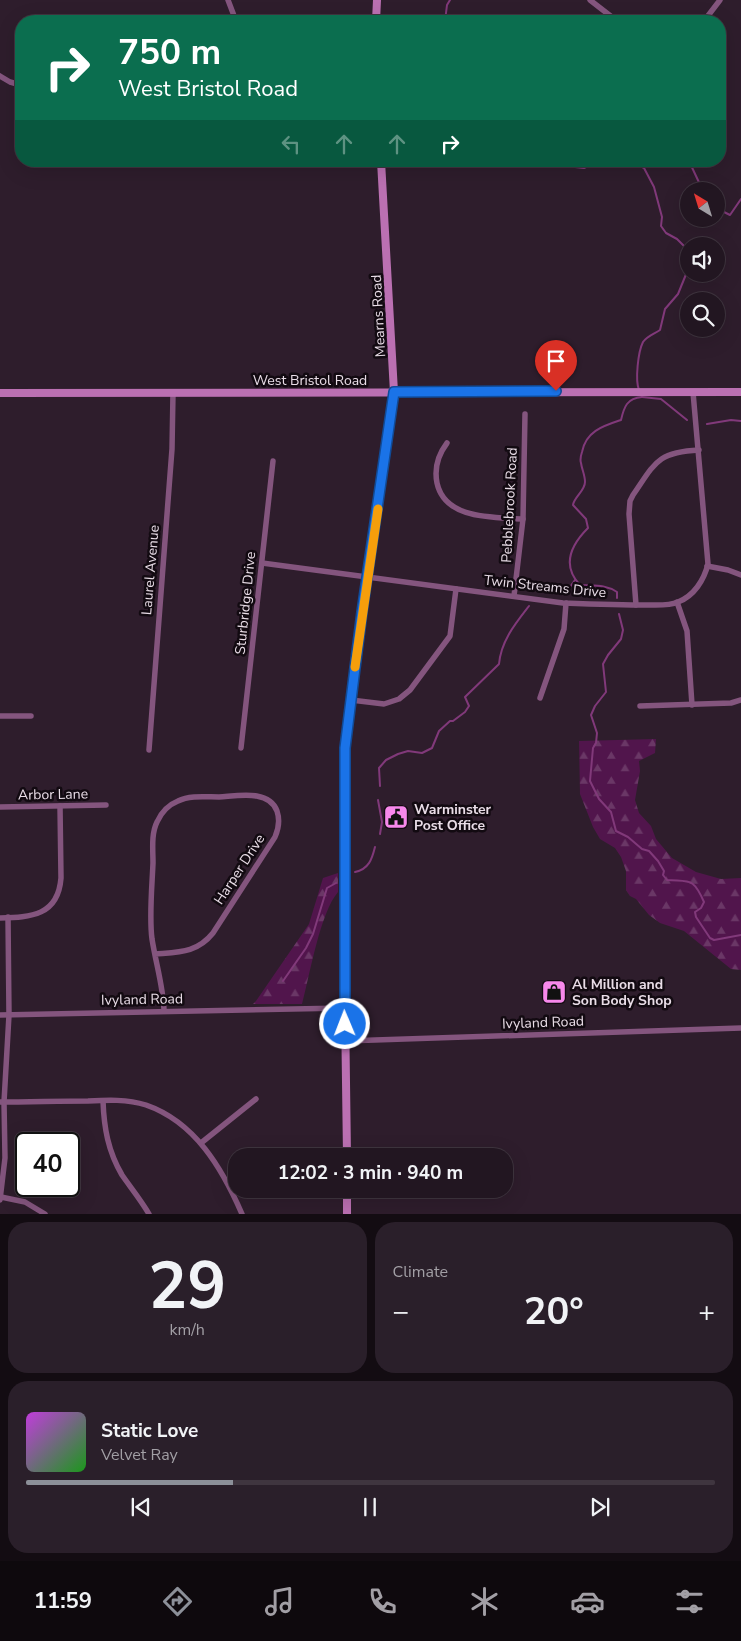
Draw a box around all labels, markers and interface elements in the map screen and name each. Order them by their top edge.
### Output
text: 750 m [118,29,221,76]
icon: right [35,35,100,100]
text: West Bristol Road [118,74,298,104]
icon: left [277,130,305,158]
icon: ahead [330,130,358,158]
icon: ahead [383,130,411,158]
icon: right [436,130,464,158]
north arrow [680,182,725,228]
map controls [680,182,725,337]
button: sound [680,237,725,282]
street label: Mearns Road [367,274,390,358]
button: search [680,292,725,337]
pin [535,340,577,391]
icon: arrive [542,347,570,375]
street label: West Bristol Road [253,371,367,390]
street label: Pebblebrook Road [497,447,522,563]
street label: Laurel Avenue [137,524,164,616]
street label: Sturbridge Drive [231,551,260,655]
street label: Twin Streams Drive [483,571,607,602]
street label: Arbor Lane [18,784,88,805]
place label: Warminster Post Office [414,800,492,835]
public building icon: Warminster Post Office [383,804,409,830]
street label: Harper Drive [210,830,269,908]
place label: Al Million and Son Body Shop [572,975,672,1010]
shop icon: Al Million and Son Body Shop [541,979,567,1005]
street label: Ivyland Road [101,989,183,1010]
position arrow [318,997,370,1049]
street label: Ivyland Road [502,1012,584,1033]
speed limit sign: 40 [15,1132,80,1197]
text: 12:02 · 3 min · 940 m [278,1160,463,1186]
text: 29 [148,1242,226,1331]
text: Climate [393,1261,448,1283]
text: 20° [524,1286,584,1337]
text: − [393,1293,409,1331]
text: + [698,1293,715,1331]
text: km/h [170,1319,205,1341]
text: Static Love [101,1418,198,1444]
text: Velvet Ray [101,1444,178,1466]
icon: previous [127,1493,155,1521]
icon: pause [356,1493,384,1521]
icon: next [586,1493,614,1521]
icon: directions [160,1584,195,1619]
icon: music [262,1584,297,1619]
icon: phone [365,1584,400,1619]
icon: climate [467,1584,502,1619]
icon: car [570,1584,605,1619]
icon: filters [672,1584,707,1619]
text: 11:59 [34,1586,92,1616]

